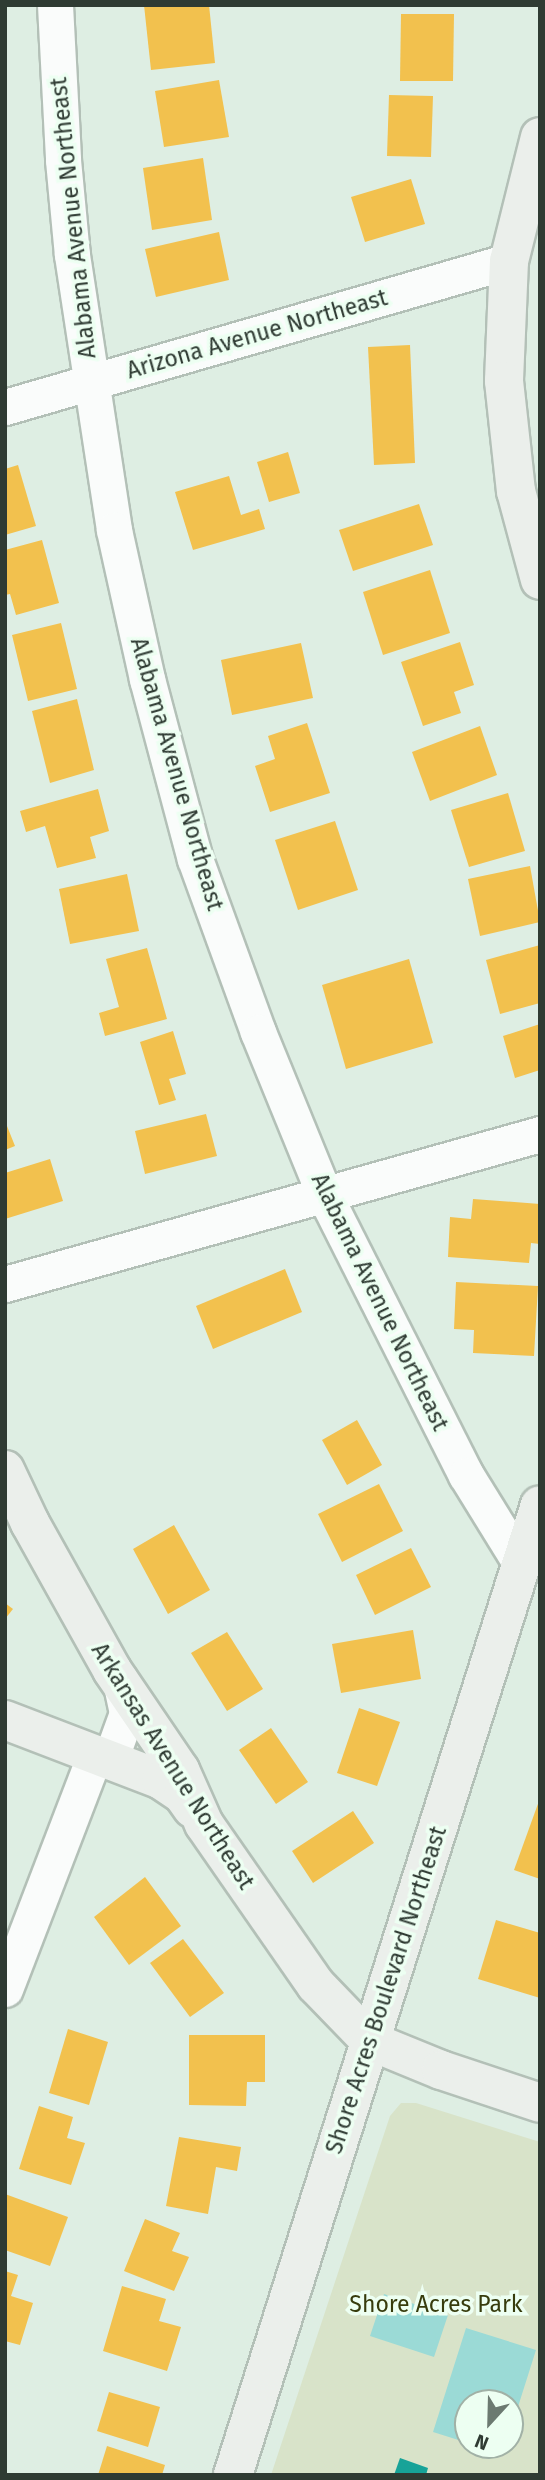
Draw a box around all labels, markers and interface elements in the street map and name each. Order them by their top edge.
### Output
street label: Alabama Avenue Northeast [45,76,101,360]
street label: Arizona Avenue Northeast [124,284,390,384]
street label: Alabama Avenue Northeast [125,634,229,914]
street label: Alabama Avenue Northeast [306,1169,454,1435]
street label: Arkansas Avenue Northeast [86,1638,260,1894]
street label: Shore Acres Boulevard Northeast [320,1823,452,2157]
park label: Shore Acres Park [349,2290,523,2318]
north arrow [454,2389,524,2459]
text: N [472,2429,492,2455]

